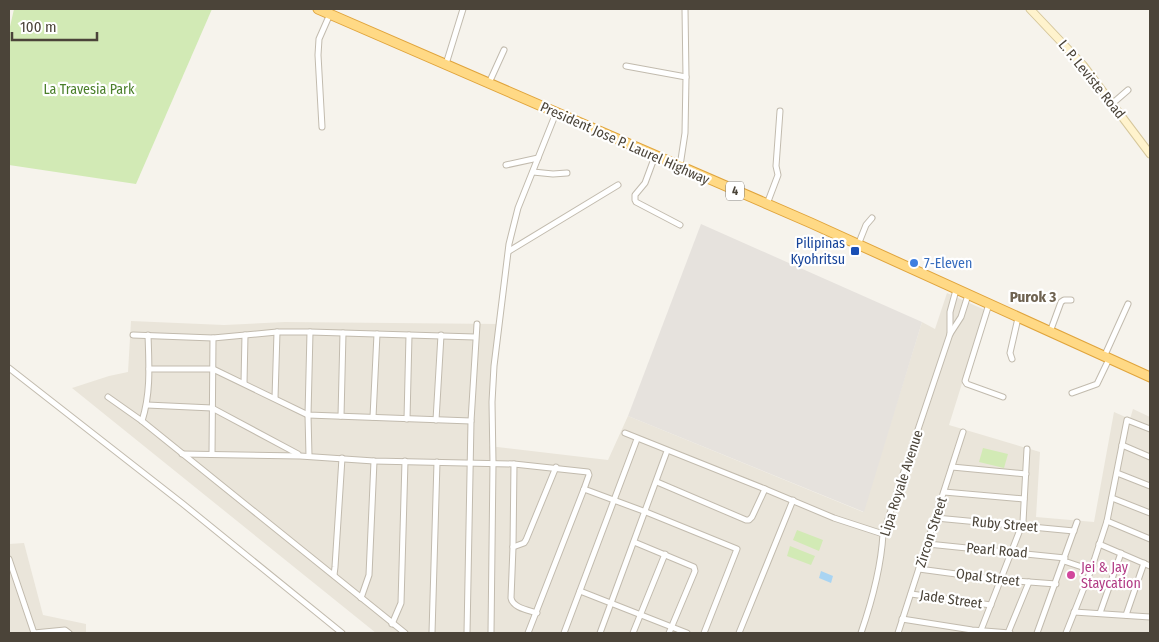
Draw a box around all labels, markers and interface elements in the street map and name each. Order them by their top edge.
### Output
scale bar [12,10,98,42]
text: 100 m [20,18,57,36]
street label: L. P. Leviste Road [1055,36,1129,122]
park label: La Travesia Park [43,81,135,98]
street label: President Jose P. Laurel Highway [538,98,713,189]
road number: 4 [726,182,744,200]
place label: Pilipinas Kyohritsu [790,235,845,268]
marker: Pilipinas Kyohritsu [849,245,861,257]
place label: 7-Eleven [924,255,972,272]
marker: 7-Eleven [908,257,920,269]
district label: Purok 3 [1010,288,1056,306]
street label: Lipa Royale Avenue [876,428,927,538]
street label: Zircon Street [912,495,951,569]
street label: Ruby Street [971,513,1039,536]
street label: Pearl Road [966,539,1028,562]
place label: Jei & Jay Staycation [1081,559,1141,592]
street label: Opal Street [955,565,1021,590]
marker: Jei & Jay Staycation [1065,569,1077,581]
street label: Jade Street [919,587,984,612]

